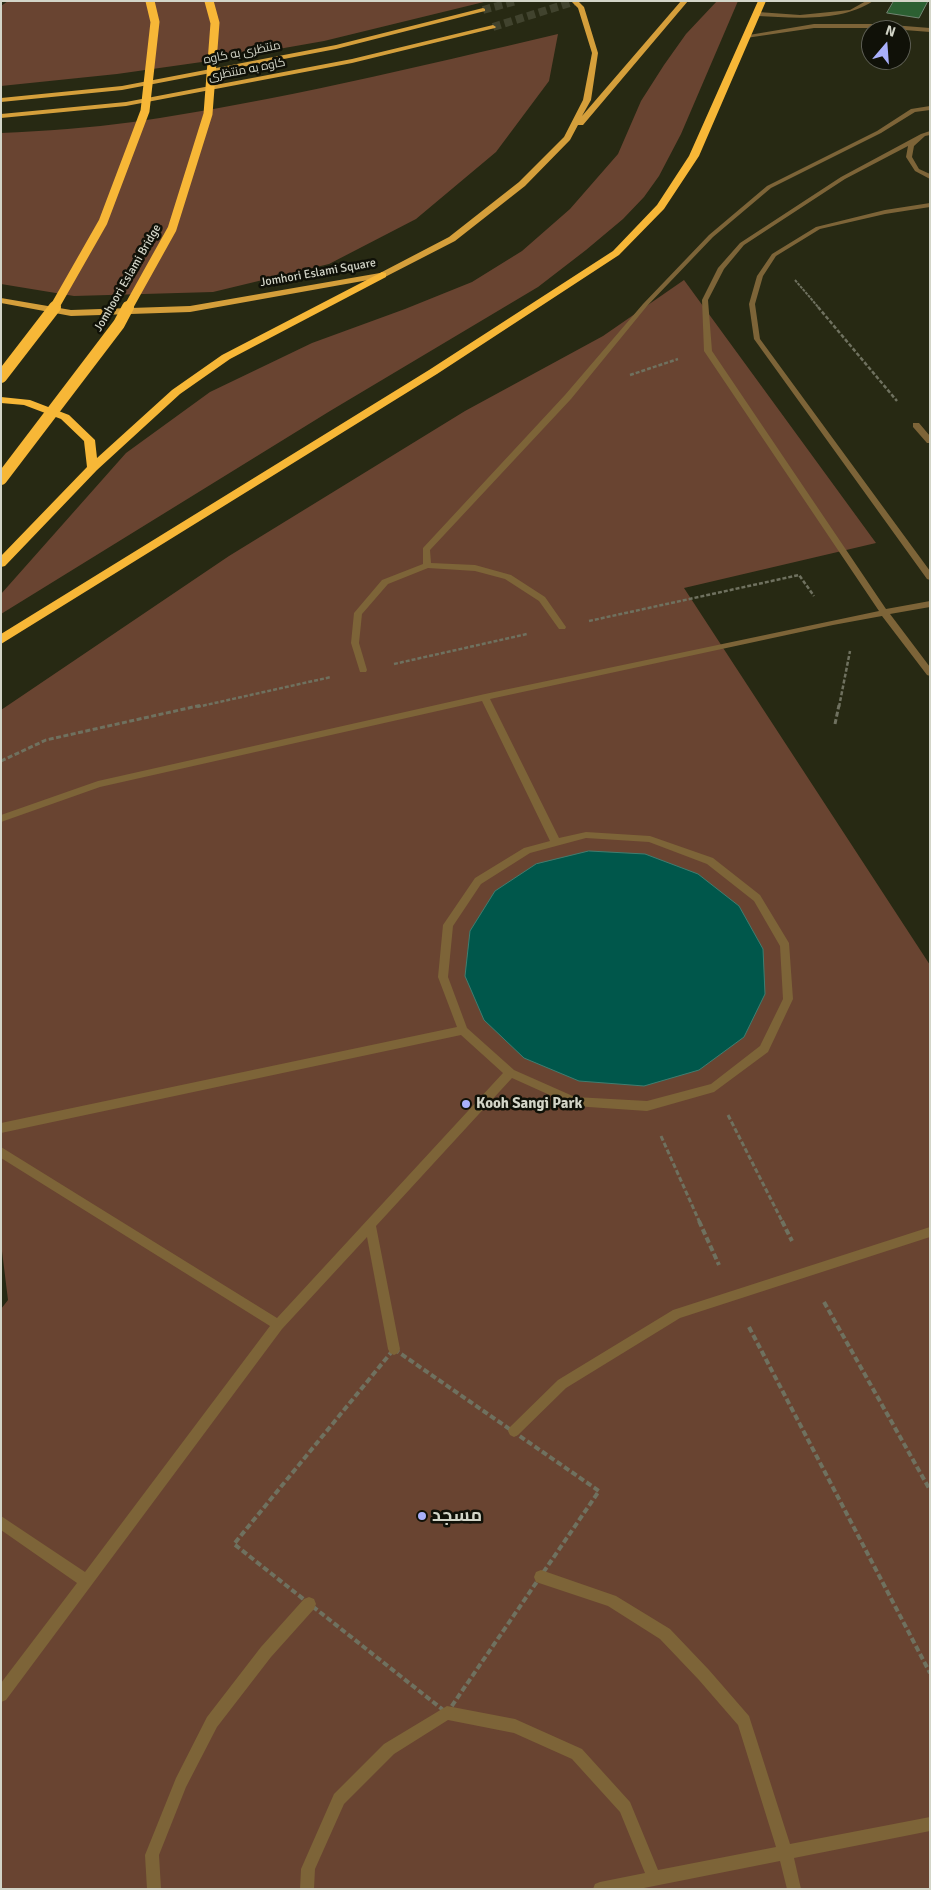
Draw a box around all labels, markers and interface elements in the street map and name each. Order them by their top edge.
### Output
north arrow [861,20,911,70]
text: N [883,22,898,41]
street label: منتظری به کاوه [202,38,282,68]
street label: کاوه به منتظری [207,55,287,85]
street label: Jomhoori Eslami Bridge [91,222,165,334]
street label: Jomhori Eslami Square [259,256,377,290]
place label: Kooh Sangi Park [476,1095,582,1113]
marker: Kooh Sangi Park [460,1098,472,1110]
place label: مسجد [432,1505,482,1527]
marker: مسجد [416,1510,428,1522]

